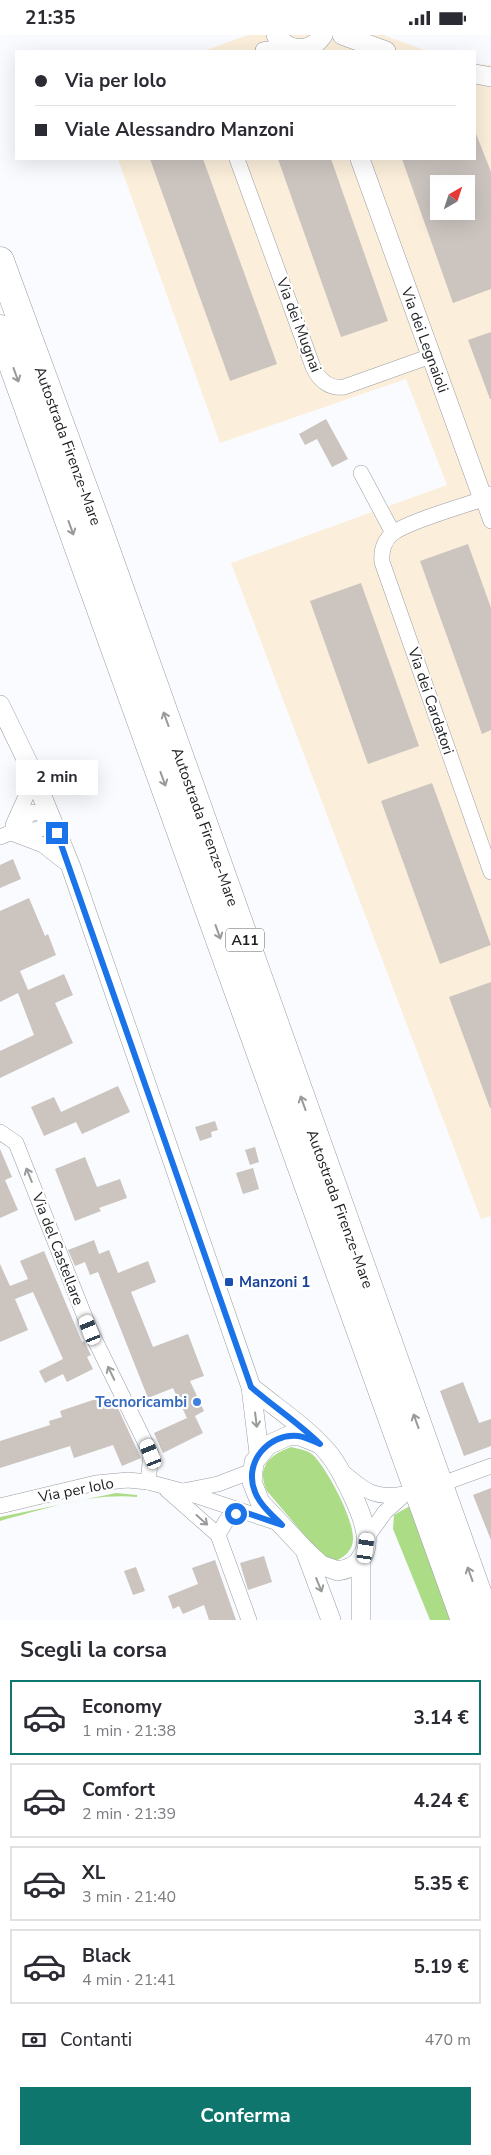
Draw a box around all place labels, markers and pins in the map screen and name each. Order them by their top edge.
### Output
place label: Manzoni 1 [239,1272,310,1292]
marker: Manzoni 1 [223,1276,235,1288]
place label: Tecnoricambi [95,1392,187,1412]
marker: Tecnoricambi [191,1396,203,1408]

